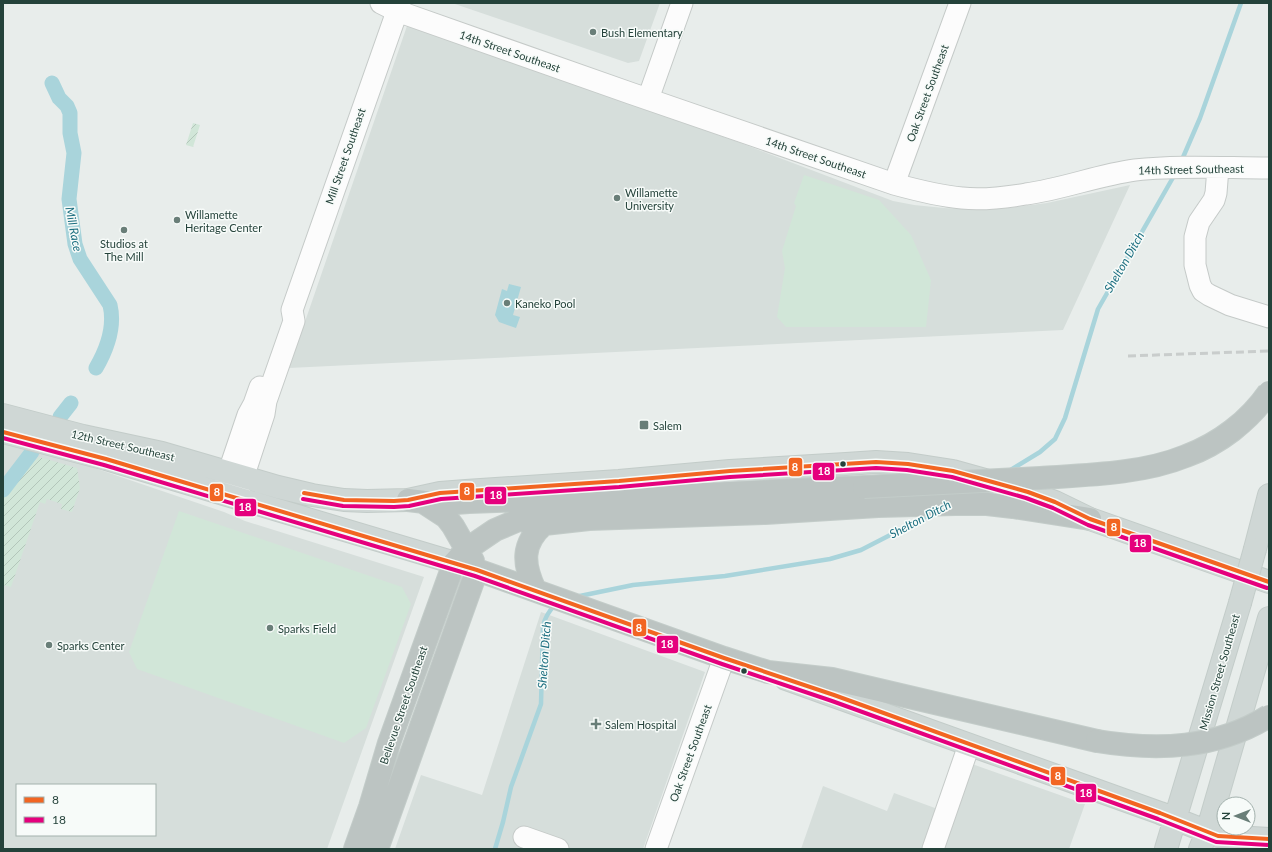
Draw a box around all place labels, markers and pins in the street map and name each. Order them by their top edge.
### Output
place label: Bush Elementary [601,26,683,39]
marker: Bush Elementary [588,27,598,37]
place label: Willamette University [625,186,678,212]
marker: Willamette University [612,193,622,203]
place label: Willamette Heritage Center [185,208,262,234]
marker: Willamette Heritage Center [172,215,182,225]
marker: Studios at The Mill [119,225,129,235]
place label: Studios at The Mill [100,237,148,263]
place label: Kaneko Pool [515,297,575,310]
marker: Kaneko Pool [502,298,512,308]
marker: Salem [638,419,650,431]
place label: Salem [653,419,682,432]
unlabelled marker [838,459,848,469]
place label: Sparks Field [278,622,336,635]
marker: Sparks Field [265,623,275,633]
place label: Sparks Center [57,639,125,652]
marker: Sparks Center [44,640,54,650]
unlabelled marker [739,666,749,676]
marker: Salem Hospital [590,718,602,730]
place label: Salem Hospital [605,718,677,731]

